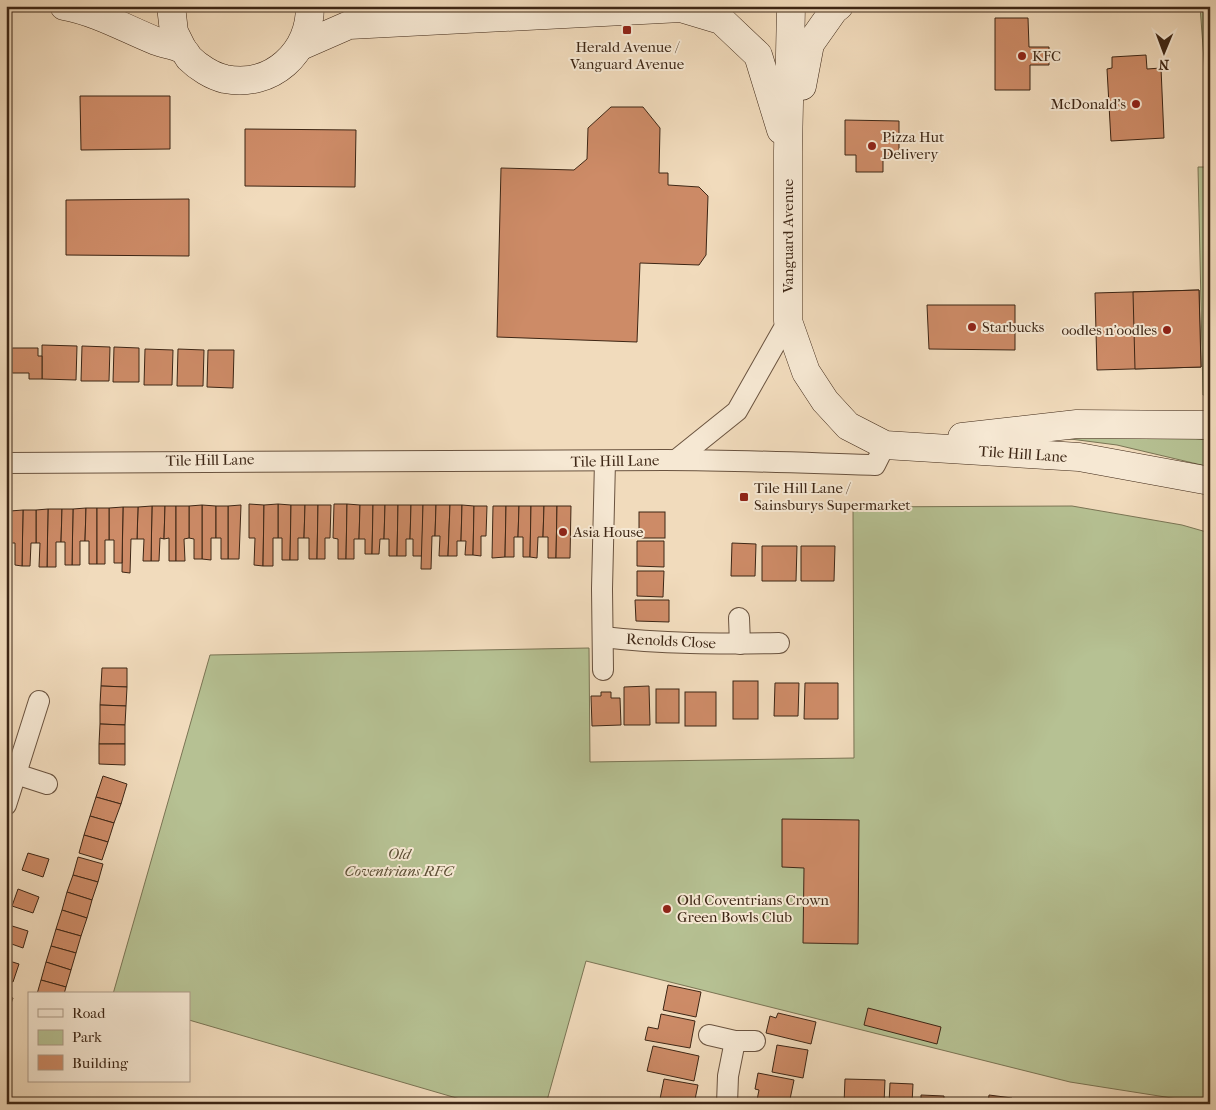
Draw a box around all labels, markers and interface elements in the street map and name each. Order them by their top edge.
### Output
marker: Herald Avenue / Vanguard Avenue [621,24,633,36]
north arrow [1138,28,1188,78]
place label: Herald Avenue / Vanguard Avenue [569,38,685,73]
place label: KFC [1032,47,1061,65]
marker: KFC [1016,50,1028,62]
text: N [1158,56,1169,73]
place label: McDonald's [1050,95,1126,113]
marker: McDonald's [1130,98,1142,110]
place label: Pizza Hut Delivery [882,128,945,163]
marker: Pizza Hut Delivery [866,140,878,152]
street label: Vanguard Avenue [779,178,797,294]
place label: Starbucks [982,318,1045,336]
marker: Starbucks [966,321,978,333]
place label: oodles n'oodles [1061,321,1157,339]
marker: oodles n'oodles [1161,324,1173,336]
street label: Tile Hill Lane [978,442,1069,466]
street label: Tile Hill Lane [165,450,255,470]
street label: Tile Hill Lane [570,451,660,471]
place label: Tile Hill Lane / Sainsburys Supermarket [754,479,911,514]
marker: Tile Hill Lane / Sainsburys Supermarket [738,491,750,503]
place label: Asia House [572,523,644,541]
marker: Asia House [557,526,569,538]
street label: Renolds Close [626,630,717,652]
park label: Old Coventrians RFC [345,845,455,880]
place label: Old Coventrians Crown Green Bowls Club [677,891,829,926]
marker: Old Coventrians Crown Green Bowls Club [661,903,673,915]
legend [28,992,190,1082]
text: Road [72,1004,106,1022]
text: Park [72,1028,102,1046]
text: Building [72,1054,129,1072]

